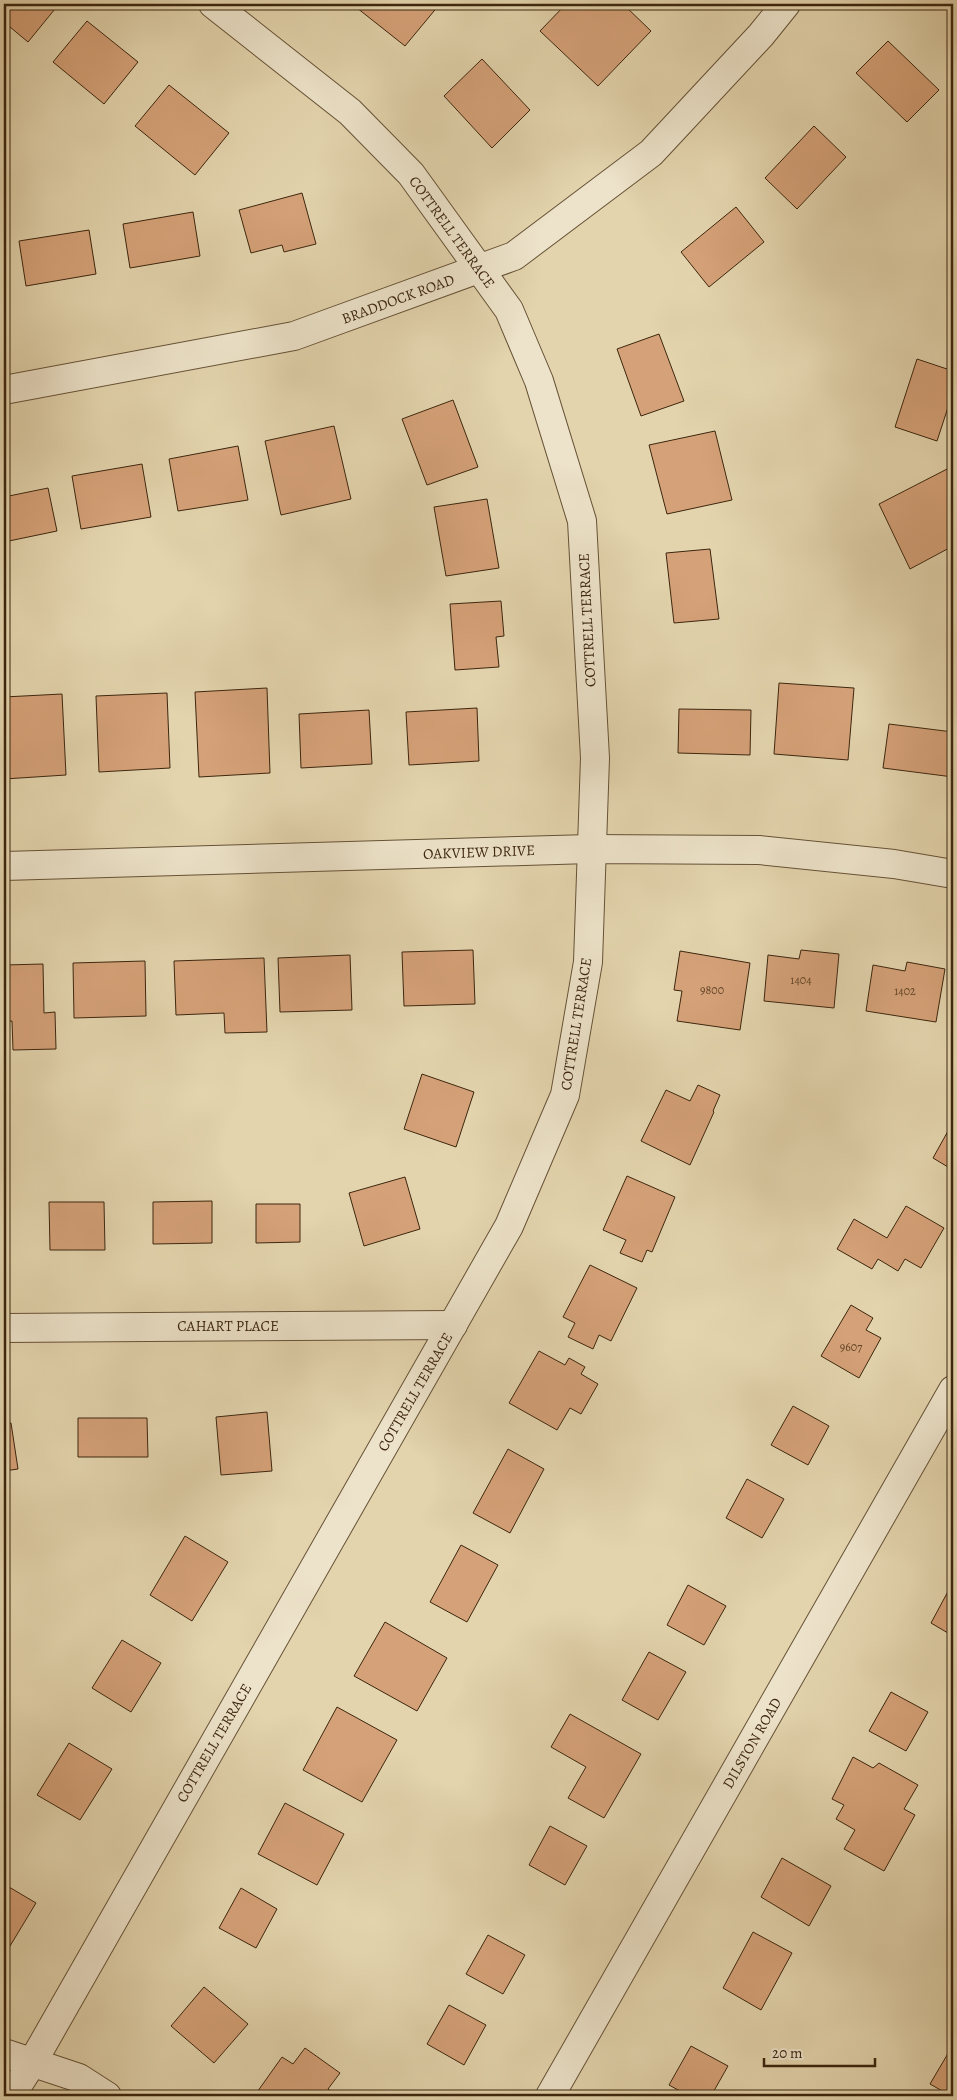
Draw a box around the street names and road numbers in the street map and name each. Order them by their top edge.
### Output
street label: COTTRELL TERRACE [404,172,500,292]
street label: BRADDOCK ROAD [339,269,457,329]
street label: COTTRELL TERRACE [574,553,600,687]
street label: OAKVIEW DRIVE [423,840,535,864]
street label: COTTRELL TERRACE [556,956,596,1092]
street label: CAHART PLACE [177,1316,279,1336]
street label: COTTRELL TERRACE [373,1329,457,1455]
street label: COTTRELL TERRACE [172,1680,256,1806]
street label: DILSTON ROAD [718,1694,786,1792]

